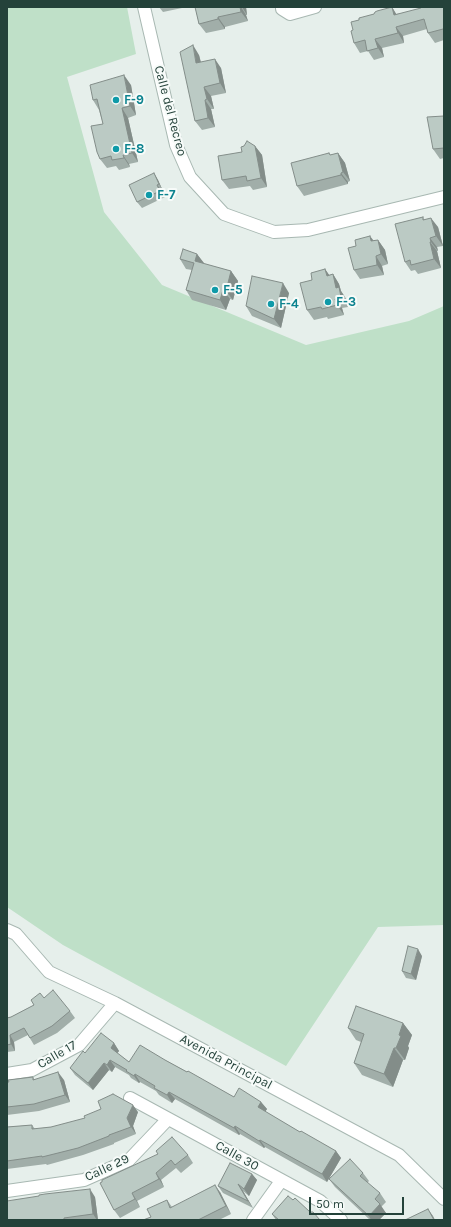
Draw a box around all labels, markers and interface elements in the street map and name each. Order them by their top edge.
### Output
street label: Calle del Recreo [150,64,190,158]
place label: F-9 [124,92,144,108]
marker: F-9 [111,95,121,105]
place label: F-8 [124,141,144,157]
marker: F-8 [111,144,121,154]
place label: F-7 [157,187,175,203]
marker: F-7 [144,190,154,200]
place label: F-5 [223,282,243,298]
marker: F-5 [210,285,220,295]
place label: F-3 [336,294,356,310]
place label: F-4 [279,296,299,312]
marker: F-3 [323,297,333,307]
marker: F-4 [266,299,276,309]
street label: Avenida Principal [177,1031,275,1093]
street label: Calle 17 [35,1038,79,1072]
street label: Calle 30 [212,1138,262,1174]
street label: Calle 29 [82,1151,132,1185]
scale bar [311,1189,406,1215]
text: 50 m [316,1197,344,1211]

